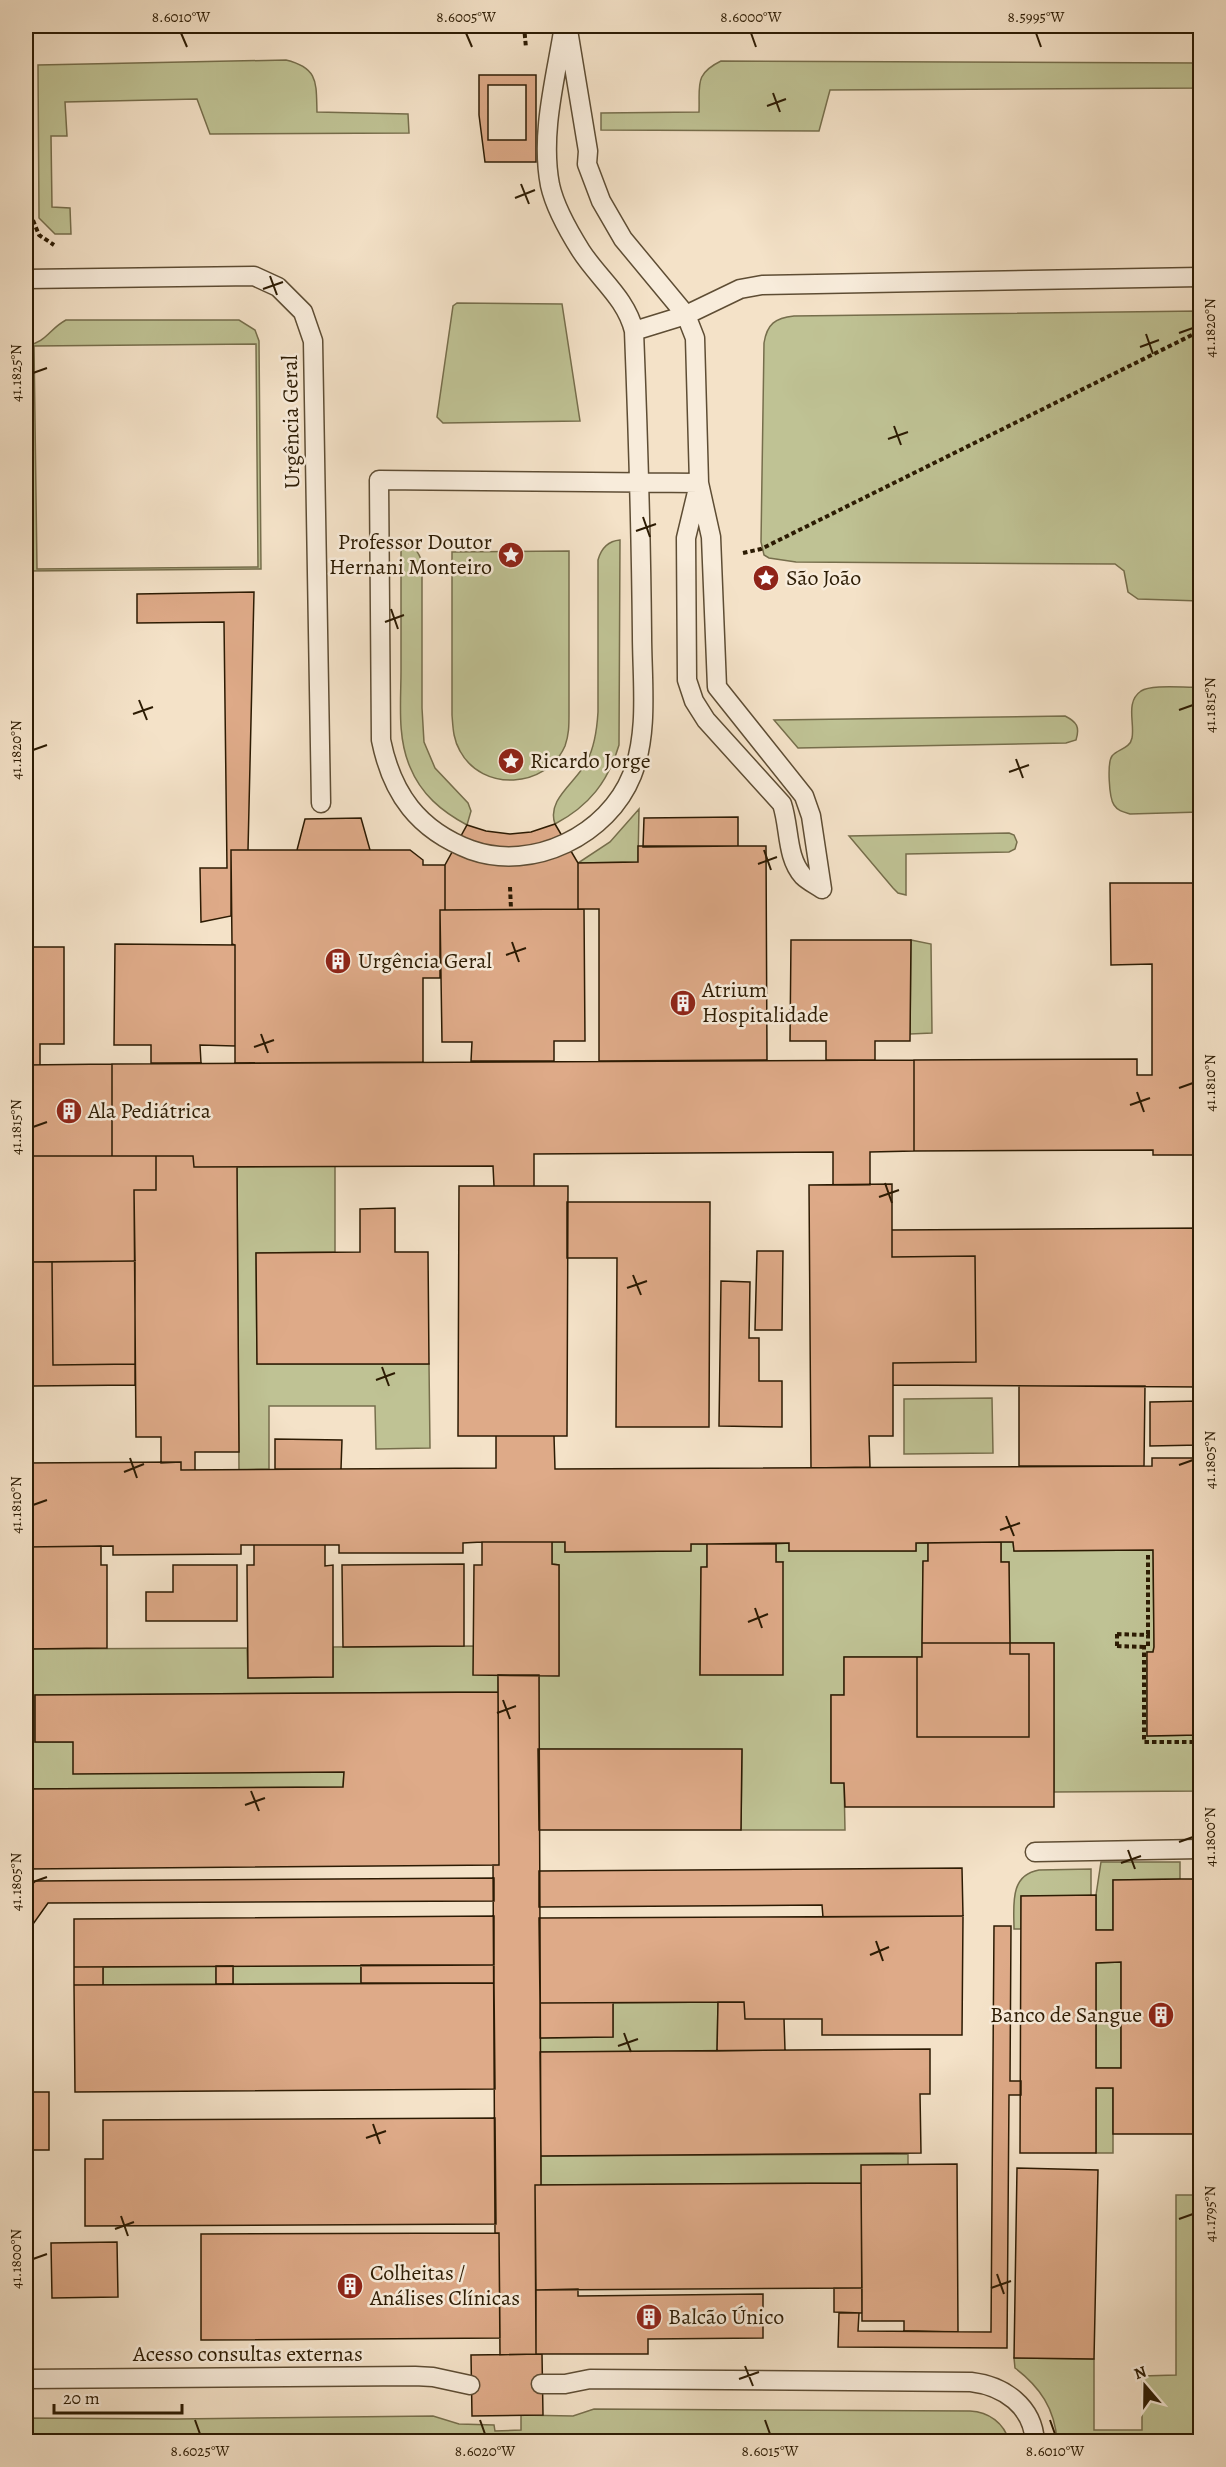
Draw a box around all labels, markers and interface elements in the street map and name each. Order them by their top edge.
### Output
text: 8.6010°W [152,7,210,27]
text: 8.6005°W [436,7,496,27]
text: 8.6000°W [720,7,782,27]
text: 8.5995°W [1008,7,1064,27]
text: 41.1820°N [1200,298,1220,358]
text: 41.1825°N [6,344,26,402]
street label: Urgência Geral [275,355,307,489]
place label: Professor Doutor Hernani Monteiro [329,527,492,582]
place icon: Professor Doutor Hernani Monteiro [496,540,526,570]
place icon: São João [751,563,781,593]
place label: São João [786,563,861,593]
text: 41.1815°N [1200,677,1220,733]
text: 41.1820°N [6,720,26,780]
place icon: Ricardo Jorge [496,746,526,776]
place label: Ricardo Jorge [530,746,651,776]
building icon: Urgência Geral [323,946,353,976]
place label: Urgência Geral [358,946,492,976]
place label: Atrium Hospitalidade [701,975,829,1030]
building icon: Atrium Hospitalidade [668,988,698,1018]
text: 41.1810°N [1200,1054,1220,1112]
building icon: Ala Pediátrica [54,1096,84,1126]
place label: Ala Pediátrica [87,1096,212,1126]
text: 41.1815°N [6,1099,26,1155]
text: 41.1805°N [1200,1430,1220,1489]
text: 41.1810°N [6,1476,26,1534]
text: 41.1800°N [1200,1807,1220,1867]
text: 41.1805°N [6,1852,26,1911]
place label: Banco de Sangue [990,2000,1142,2030]
building icon: Banco de Sangue [1146,2000,1176,2030]
text: 41.1795°N [1200,2186,1220,2242]
text: 41.1800°N [6,2229,26,2289]
place label: Colheitas / Análises Clínicas [369,2258,520,2313]
building icon: Colheitas / Análises Clínicas [335,2271,365,2301]
building icon: Balcão Único [634,2302,664,2332]
place label: Balcão Único [668,2302,784,2332]
street label: Acesso consultas externas [132,2339,363,2369]
north arrow [1115,2356,1175,2416]
text: N [1131,2360,1150,2385]
scale bar [54,2377,182,2415]
text: 20 m [63,2386,100,2410]
text: 8.6025°W [171,2441,229,2461]
text: 8.6020°W [455,2441,515,2461]
text: 8.6015°W [742,2441,798,2461]
text: 8.6010°W [1026,2441,1084,2461]

